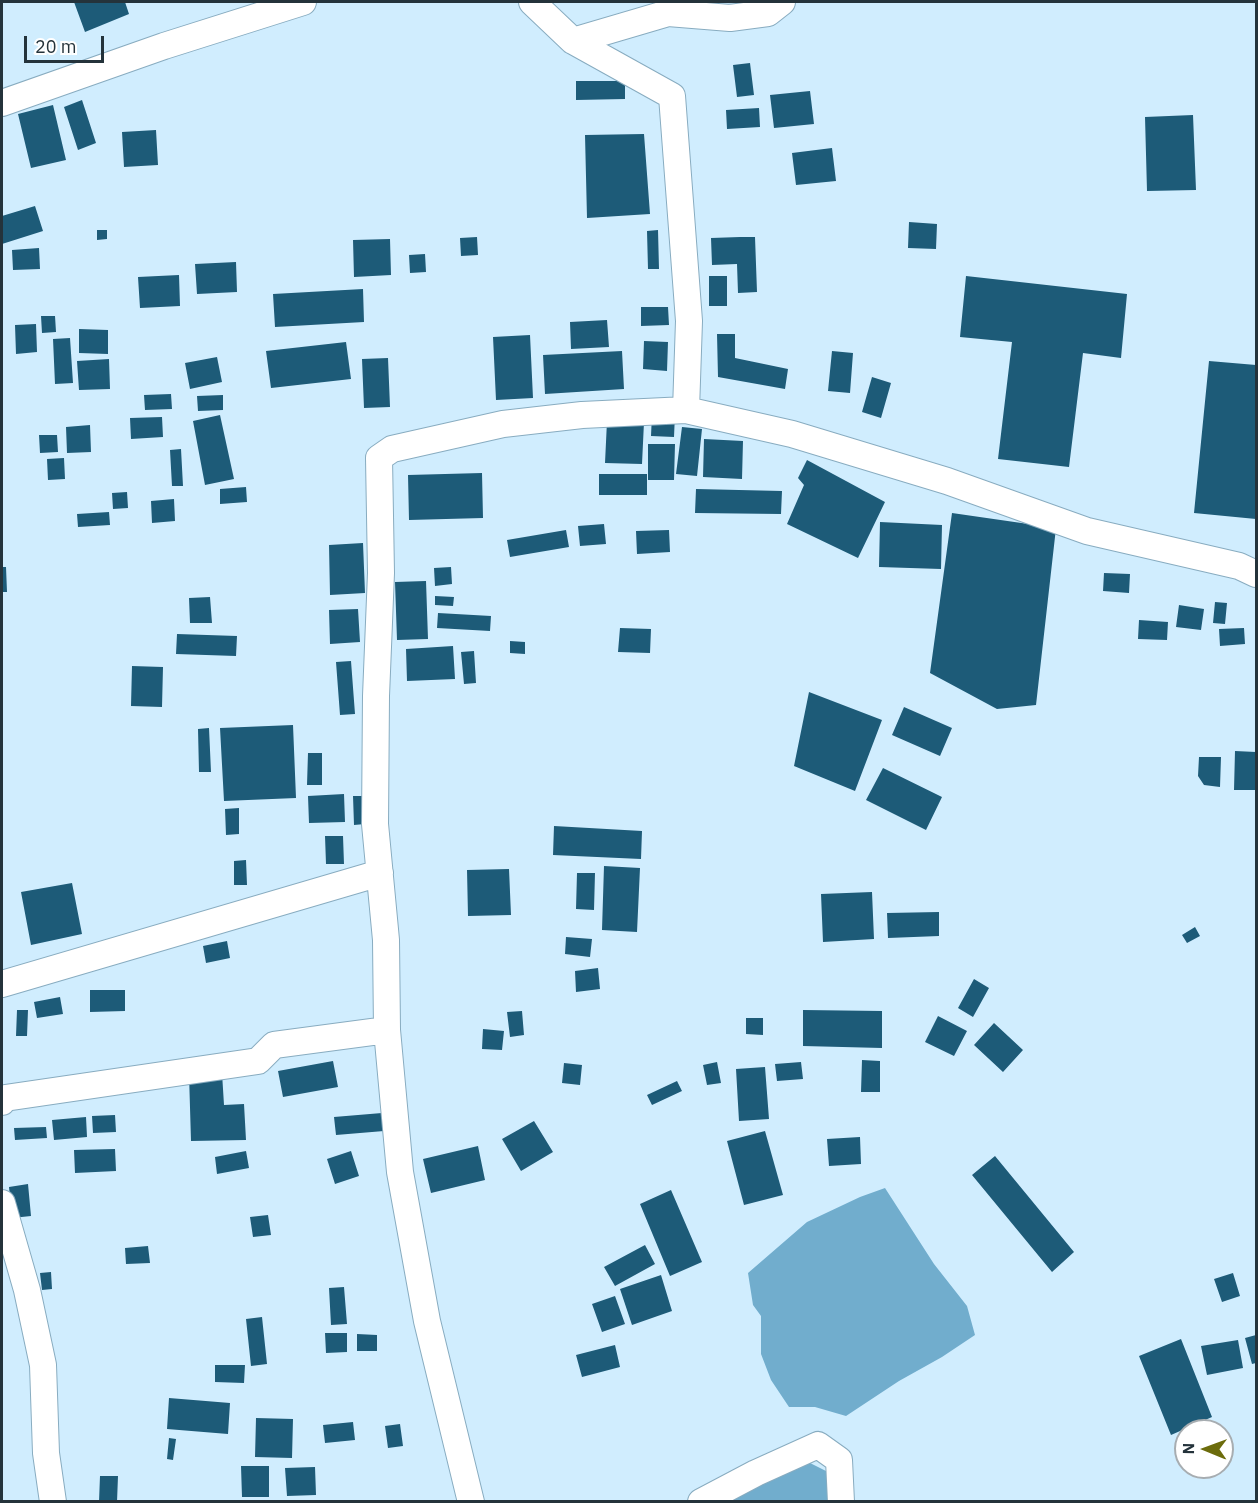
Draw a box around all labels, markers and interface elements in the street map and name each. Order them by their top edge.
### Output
scale bar [27,24,106,62]
text: 20 m [35,35,77,58]
north arrow [1174,1419,1234,1479]
text: N [1178,1443,1198,1455]

